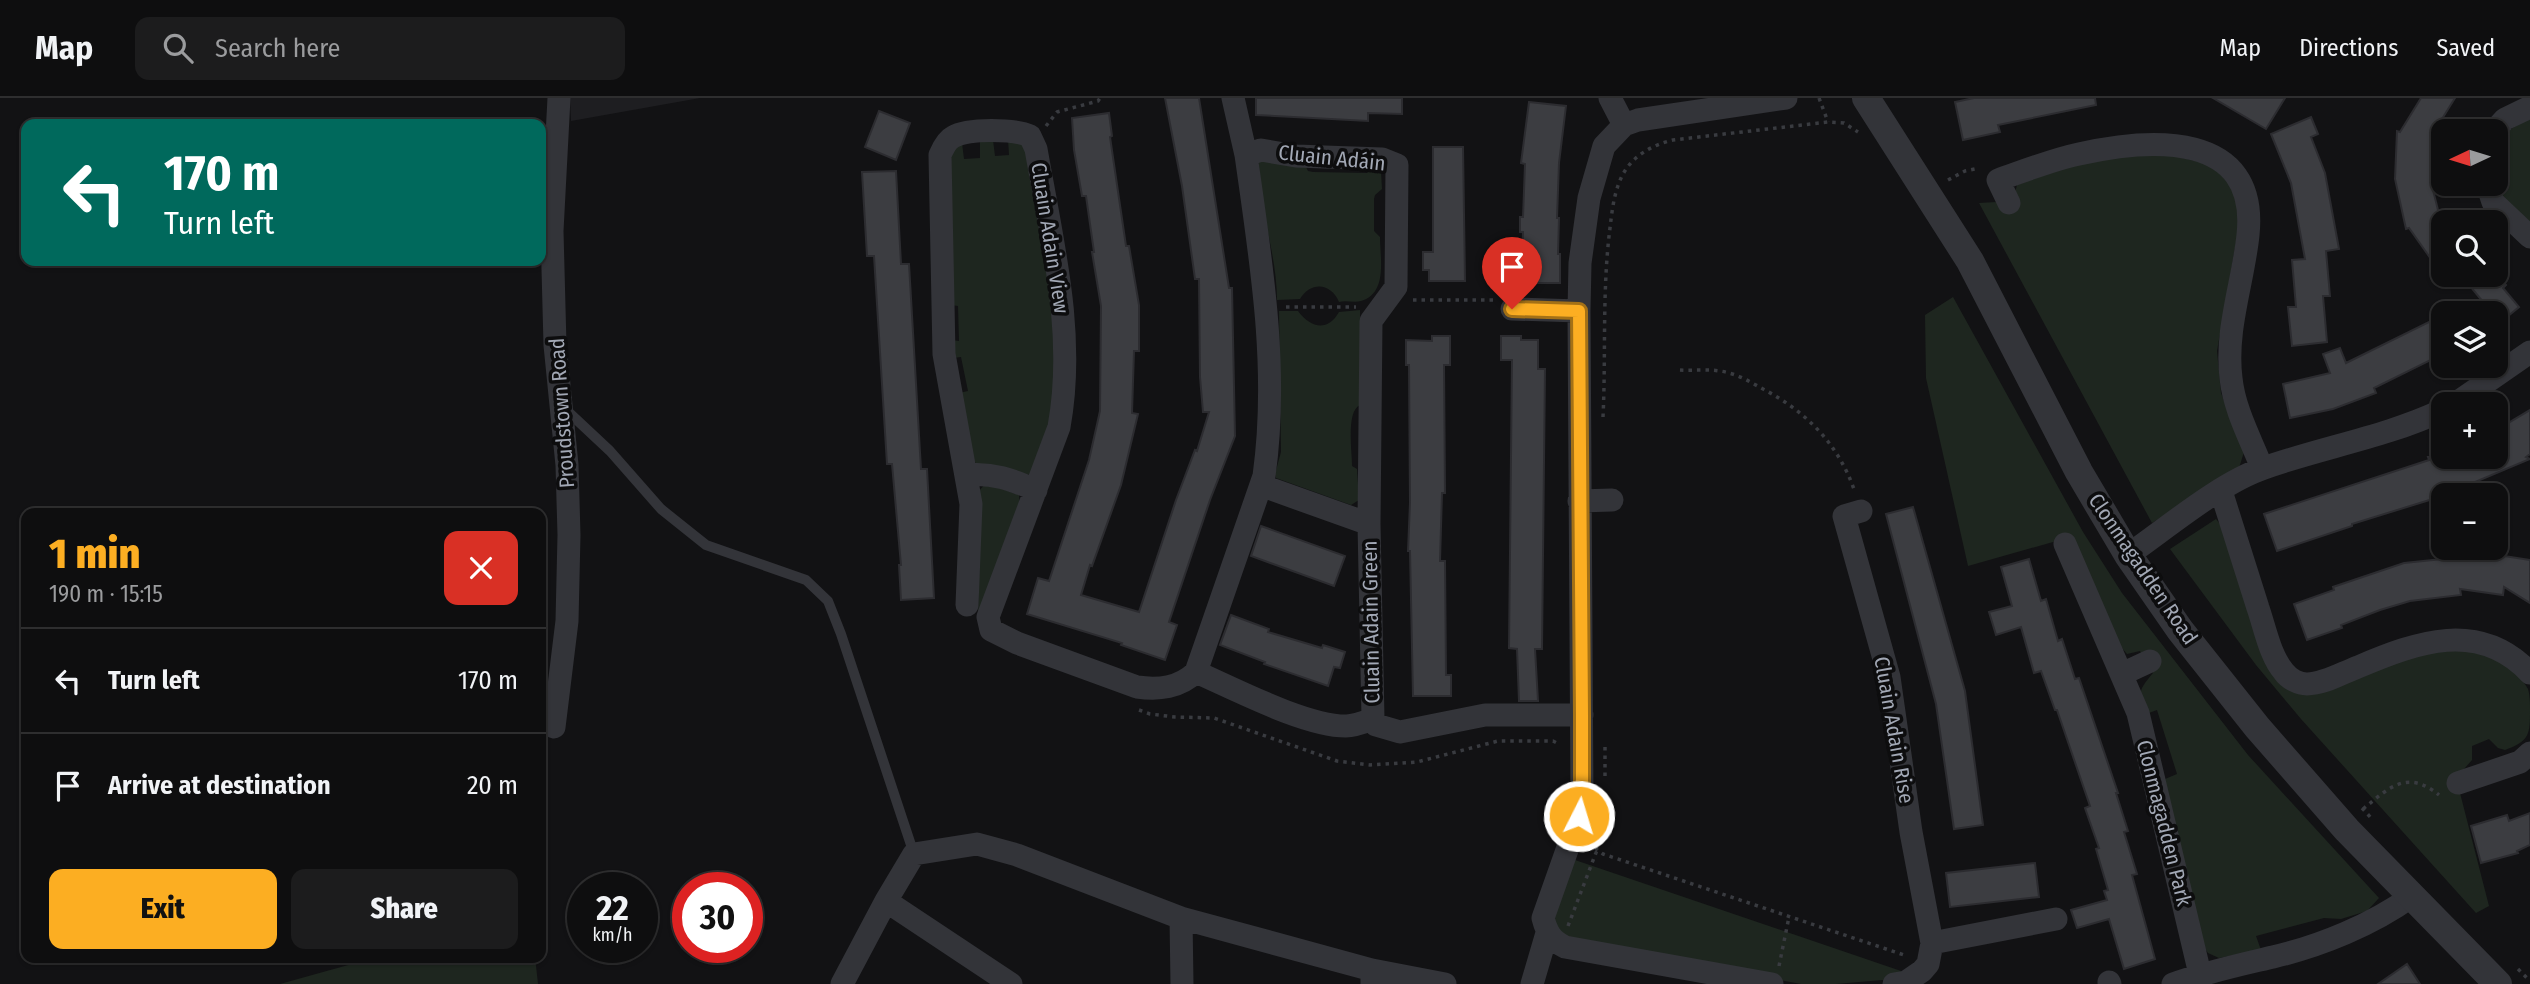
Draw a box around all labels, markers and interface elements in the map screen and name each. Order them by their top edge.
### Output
search box [135,17,625,80]
text: Map [35,28,93,68]
icon: search [159,29,197,67]
text: Search here [215,33,340,64]
text: Map [2220,34,2261,62]
text: Directions [2299,34,2398,62]
text: Saved [2436,34,2495,62]
north arrow [2431,119,2508,196]
map controls [2431,119,2508,560]
street label: Cluain Adáin [1277,139,1387,177]
text: 170 m [164,144,280,203]
icon: left [49,147,140,238]
street label: Cluain Adain View [1025,161,1075,316]
text: Turn left [164,204,274,242]
button: search [2431,210,2508,287]
pin [1482,237,1542,309]
icon: arrive [1493,248,1531,286]
button: layers [2431,301,2508,378]
street label: Proudstown Road [544,337,580,489]
button: + [2431,392,2508,469]
button: − [2431,483,2508,560]
street label: Clonmagadden Road [2083,489,2203,649]
text: 1 min [49,529,140,579]
button: close [444,531,518,605]
street label: Cluain Adain Green [1357,540,1385,704]
text: 190 m · 15:15 [49,580,163,608]
street label: Cluain Adain Rise [1868,655,1920,805]
icon: left [49,662,87,700]
text: Turn left [108,665,200,696]
text: 170 m [458,665,518,696]
street label: Clonmagadden Park [2131,737,2197,909]
icon: arrive [49,767,87,805]
text: Arrive at destination [108,770,331,801]
text: 20 m [467,770,518,801]
position arrow [1542,779,1616,853]
button: Exit [49,869,277,949]
button: Share [291,869,518,949]
speed limit sign: 30 [672,872,763,963]
text: 22 [596,887,629,929]
text: km/h [592,924,633,946]

